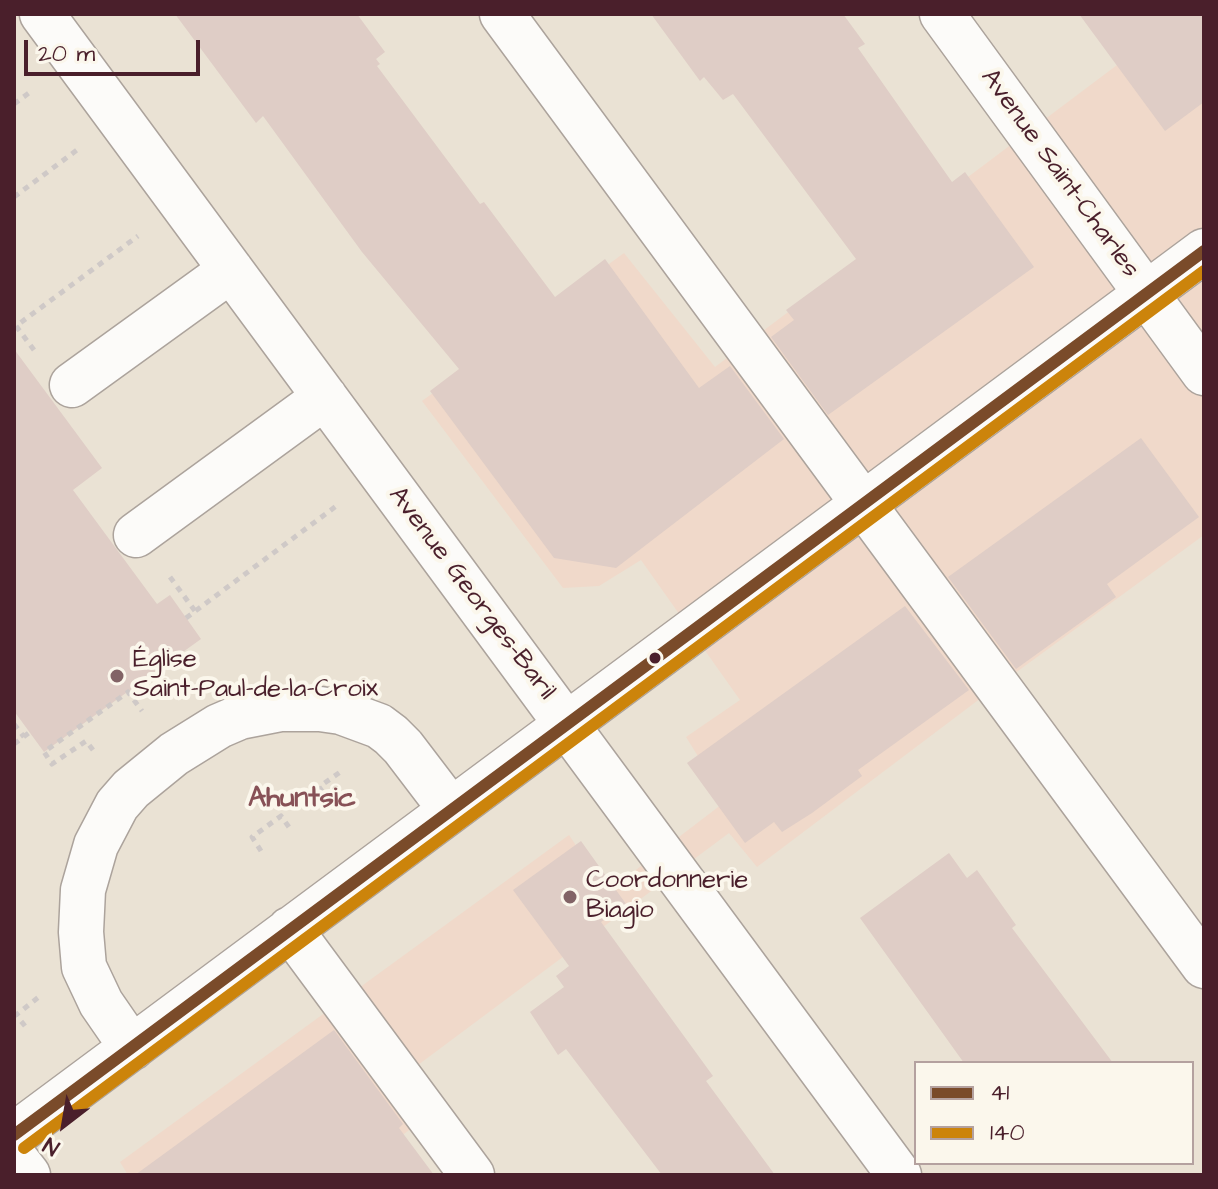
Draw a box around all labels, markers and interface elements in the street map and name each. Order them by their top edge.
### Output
scale bar [28,24,204,74]
text: 20 m [38,37,95,71]
street label: Avenue Saint-Charles [973,64,1145,284]
street label: Avenue Georges-Baril [381,481,561,707]
place label: Église Saint-Paul-de-la-Croix [133,645,378,706]
unlabelled marker [647,650,663,666]
marker: Église Saint-Paul-de-la-Croix [108,667,126,685]
district label: Ahuntsic [248,783,356,817]
place label: Coordonnerie Biagio [586,866,748,928]
marker: Coordonnerie Biagio [561,888,579,906]
legend [914,1061,1194,1165]
text: 41 [990,1076,1009,1110]
north arrow [24,1085,104,1165]
text: 140 [990,1116,1025,1150]
text: N [37,1129,65,1163]

